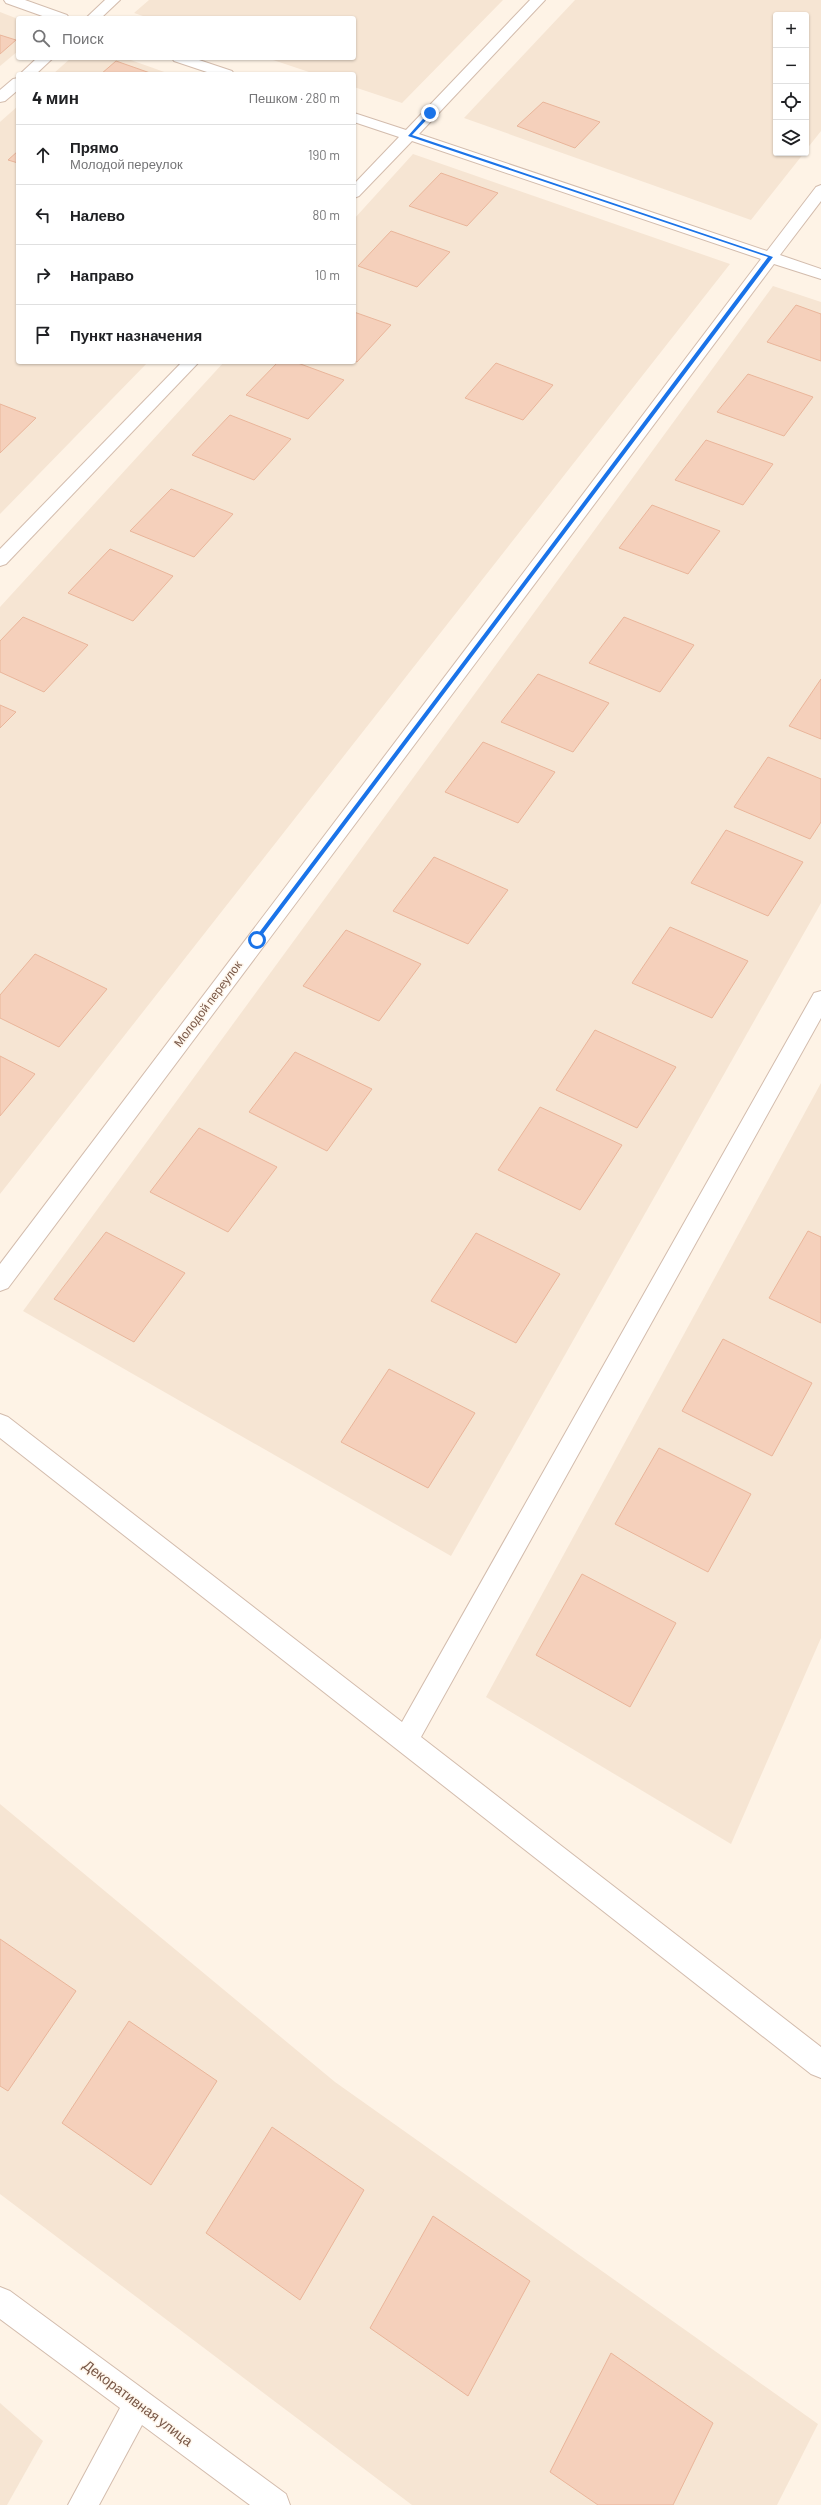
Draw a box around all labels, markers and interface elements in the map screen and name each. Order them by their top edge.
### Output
map controls [773,12,809,156]
button: + [773,12,809,48]
search box [16,16,356,60]
icon: search [30,27,52,49]
text: Поиск [62,29,104,47]
button: − [773,48,809,84]
button: locate [773,84,809,120]
text: 4 мин [32,87,79,107]
text: Пешком · 280 m [249,90,340,106]
route end [421,104,439,122]
button: layers [773,120,809,156]
text: Прямо [70,138,119,156]
icon: ahead [32,144,54,166]
text: 190 m [308,147,340,163]
text: Молодой переулок [70,156,183,172]
icon: left [32,204,54,226]
text: Налево [70,206,125,224]
text: 80 m [313,207,340,223]
icon: right [32,264,54,286]
text: Направо [70,266,134,284]
text: 10 m [315,267,340,283]
icon: arrive [32,324,54,346]
text: Пункт назначения [70,326,202,344]
route start [248,931,266,949]
street label: Молодой переулок [170,957,245,1050]
street label: Декоративная улица [80,2356,197,2449]

